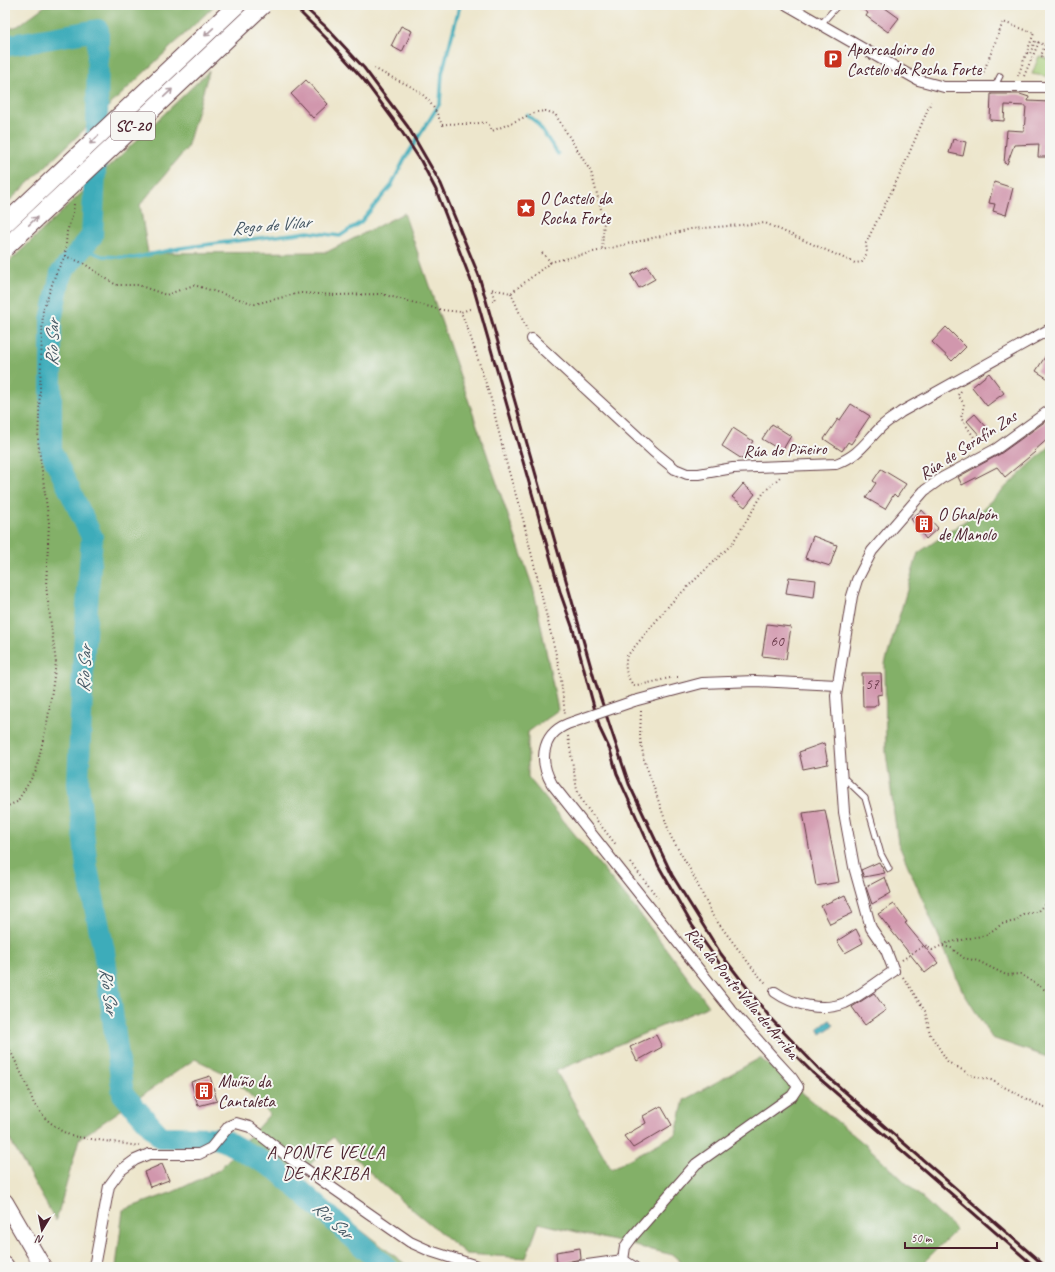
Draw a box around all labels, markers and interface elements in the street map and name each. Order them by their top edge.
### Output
one-way arrow [204,27,214,36]
place label: Aparcadoiro do Castelo da Rocha Forte [847,39,983,80]
parking icon: Aparcadoiro do Castelo da Rocha Forte [822,48,844,70]
one-way arrow [163,88,173,98]
road number: SC-20 [111,112,155,140]
one-way arrow [89,135,99,145]
place label: O Castelo da Rocha Forte [540,188,614,229]
place icon: O Castelo da Rocha Forte [515,197,537,219]
water label: Rego de Vilar [231,210,315,239]
one-way arrow [28,217,38,226]
water label: Río Sar [40,316,64,366]
street label: Rúa de Serafín Zas [915,405,1022,484]
street label: Rúa do Piñeiro [743,438,828,462]
place label: O Ghalpón de Manolo [938,504,999,545]
building icon: O Ghalpón de Manolo [913,513,935,535]
house number: 60 [770,632,785,651]
water label: Río Sar [72,642,96,693]
house number: 57 [865,675,880,694]
street label: Rúa da Ponte Vella de Arriba [681,923,805,1065]
water label: Río Sar [95,967,124,1019]
place label: Muíño da Cantaleta [218,1071,277,1112]
building icon: Muíño da Cantaleta [193,1080,215,1102]
district label: A PONTE VELLA DE ARRIBA [267,1141,385,1184]
water label: Río Sar [308,1196,360,1246]
north arrow [22,1210,62,1250]
scale bar [905,1224,997,1250]
text: 50 m [911,1230,933,1246]
text: N [34,1232,45,1247]

